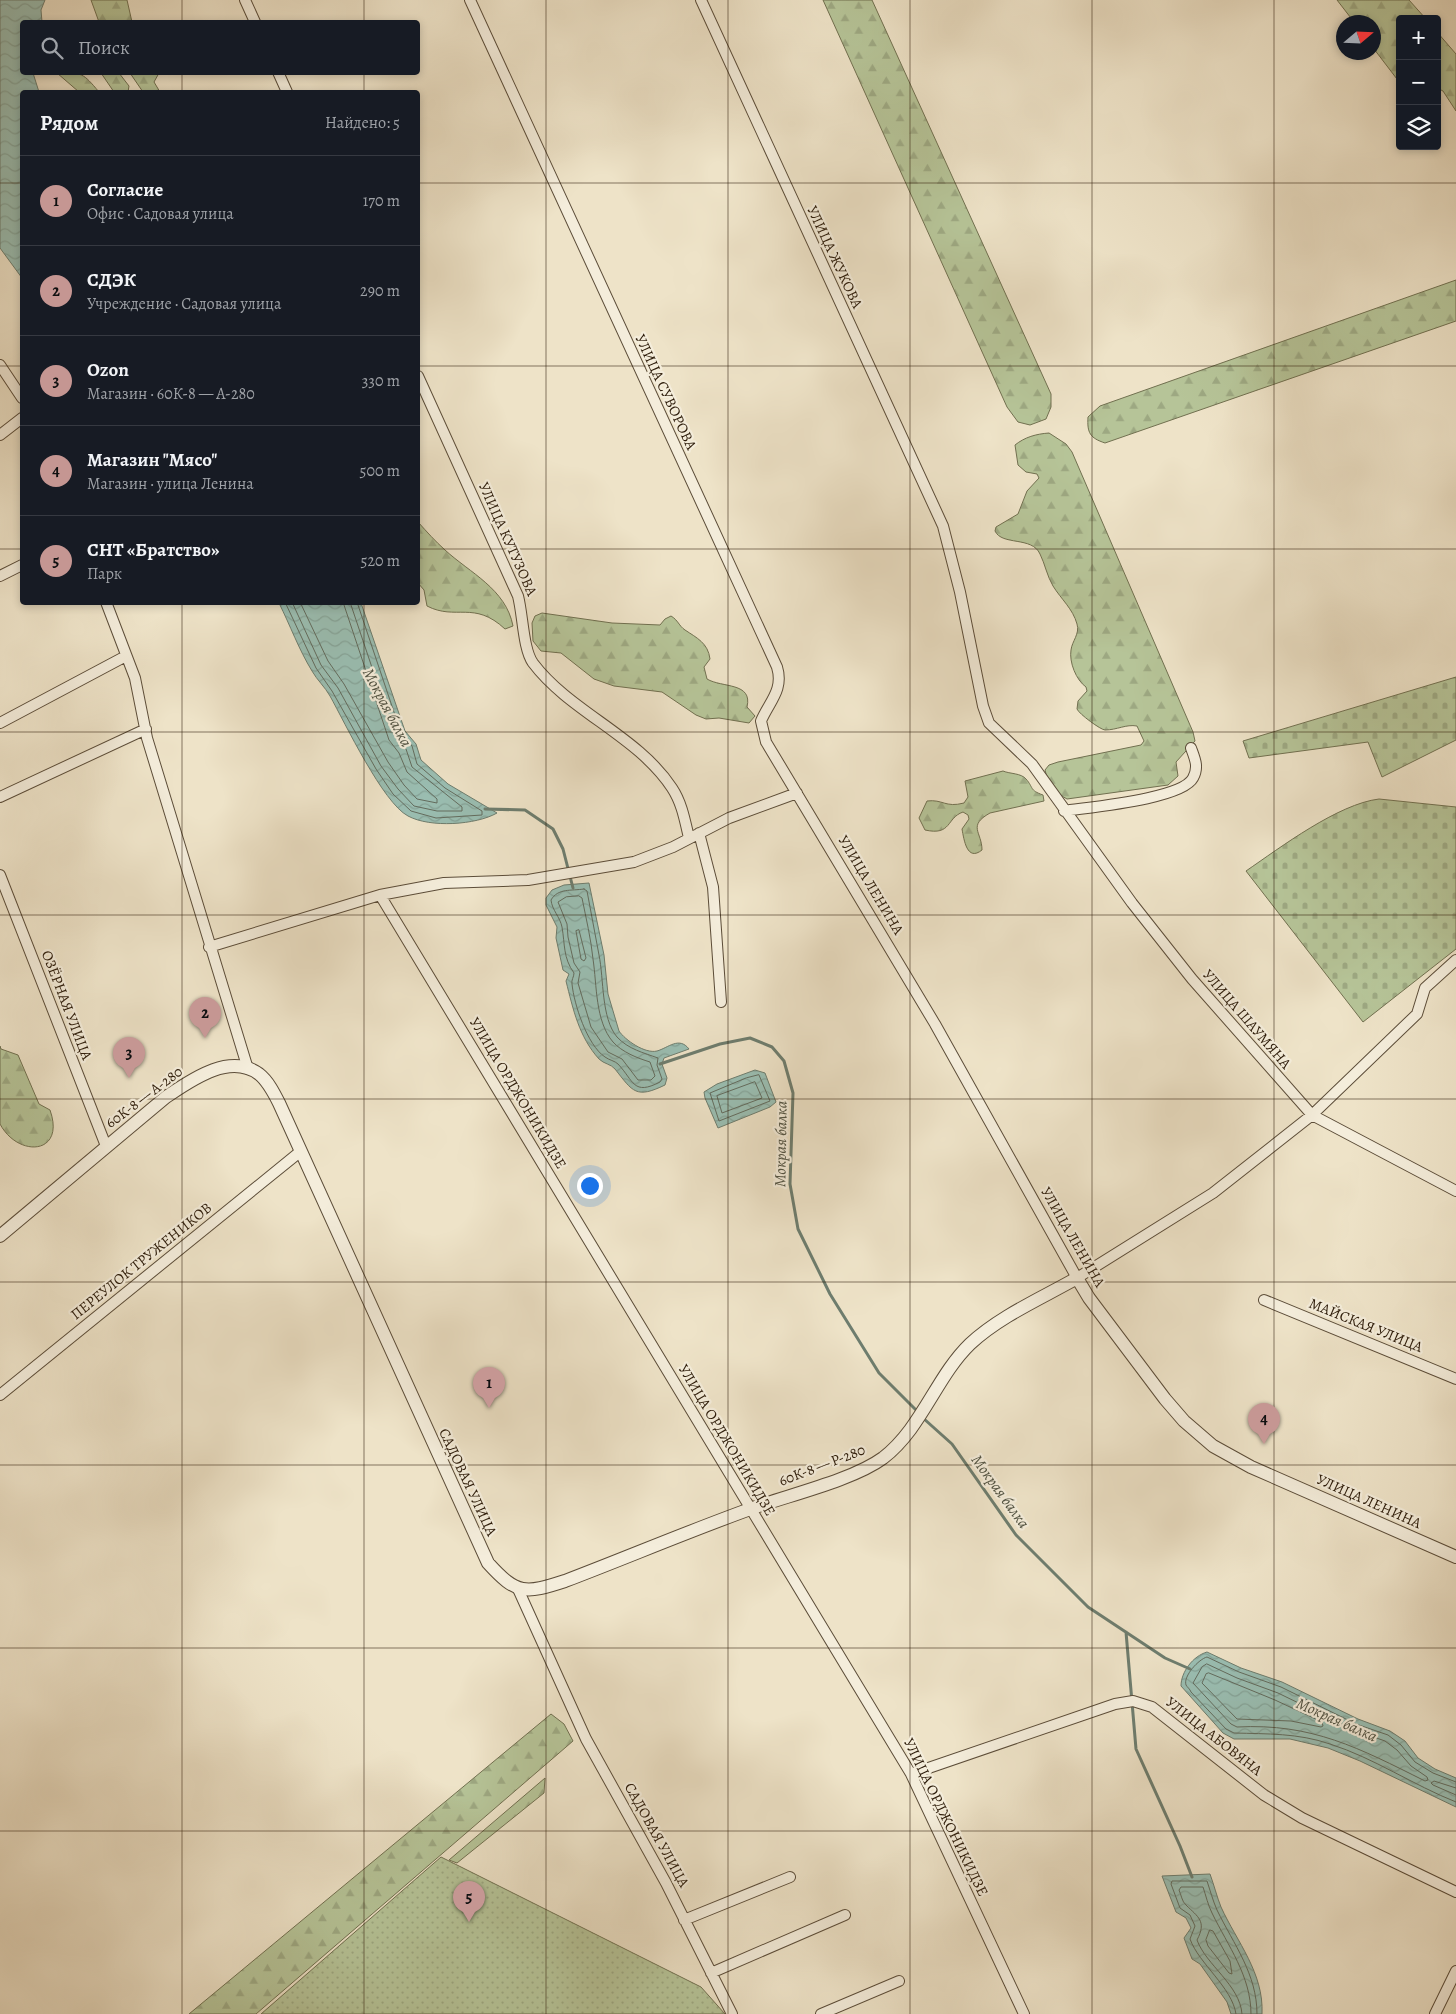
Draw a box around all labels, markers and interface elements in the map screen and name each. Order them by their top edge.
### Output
north arrow [1336,15,1381,60]
map controls [1396,15,1441,150]
button: + [1396,15,1441,60]
search box [20,20,420,75]
icon: search [38,34,66,62]
text: Поиск [78,35,130,61]
button: − [1396,60,1441,105]
button: layers [1396,105,1441,150]
text: Рядом [40,109,98,137]
text: Найдено: 5 [325,112,400,134]
text: Согласие [87,177,163,203]
text: 1 [53,190,59,212]
text: 170 m [363,190,400,212]
street label: УЛИЦА ЖУКОВА [802,202,868,312]
text: Офис · Садовая улица [87,203,234,225]
text: СДЭК [87,267,136,293]
text: 2 [52,280,60,302]
text: 290 m [360,280,400,302]
text: Учреждение · Садовая улица [87,293,281,315]
street label: УЛИЦА СУВОРОВА [630,331,702,453]
text: Ozon [87,357,129,383]
text: 3 [53,370,59,392]
text: 330 m [362,370,400,392]
text: Магазин · 60К-8 — А-280 [87,383,255,405]
text: Магазин "Мясо" [87,447,217,473]
text: 4 [52,460,60,482]
text: 500 m [360,460,400,482]
text: Магазин · улица Ленина [87,473,254,495]
street label: УЛИЦА КУТУЗОВА [474,479,542,599]
text: СНТ «Братство» [87,537,219,563]
text: 5 [53,550,59,572]
text: 520 m [361,550,400,572]
text: Парк [87,563,122,585]
water label: Мокрая балка [357,664,417,751]
street label: УЛИЦА ЛЕНИНА [833,832,909,939]
street label: ОЗЁРНАЯ УЛИЦА [37,947,97,1063]
street label: УЛИЦА ШАУМЯНА [1198,965,1296,1073]
pin: 2 [189,997,221,1038]
street label: УЛИЦА ОРДЖОНИКИДЗЕ [465,1014,571,1172]
pin: 3 [113,1037,145,1078]
street label: 60К-8 — А-280 [101,1061,187,1133]
water label: Мокрая балка [769,1101,793,1187]
your location [577,1173,603,1199]
street label: УЛИЦА ЛЕНИНА [1036,1183,1110,1291]
street label: ПЕРЕУЛОК ТРУЖЕНИКОВ [66,1198,216,1324]
street label: МАЙСКАЯ УЛИЦА [1306,1293,1426,1357]
street label: УЛИЦА ОРДЖОНИКИДЗЕ [674,1361,780,1519]
pin: 1 [473,1367,505,1408]
pin: 4 [1248,1403,1280,1444]
street label: САДОВАЯ УЛИЦА [434,1425,502,1539]
street label: 60К-8 — Р-280 [776,1439,868,1491]
water label: Мокрая балка [966,1450,1035,1533]
street label: УЛИЦА ЛЕНИНА [1313,1469,1425,1533]
street label: УЛИЦА АБОВЯНА [1162,1692,1267,1780]
water label: Мокрая балка [1293,1692,1381,1748]
street label: УЛИЦА ОРДЖОНИКИДЗЕ [899,1735,993,1899]
street label: САДОВАЯ УЛИЦА [620,1779,694,1891]
pin: 5 [453,1881,485,1922]

